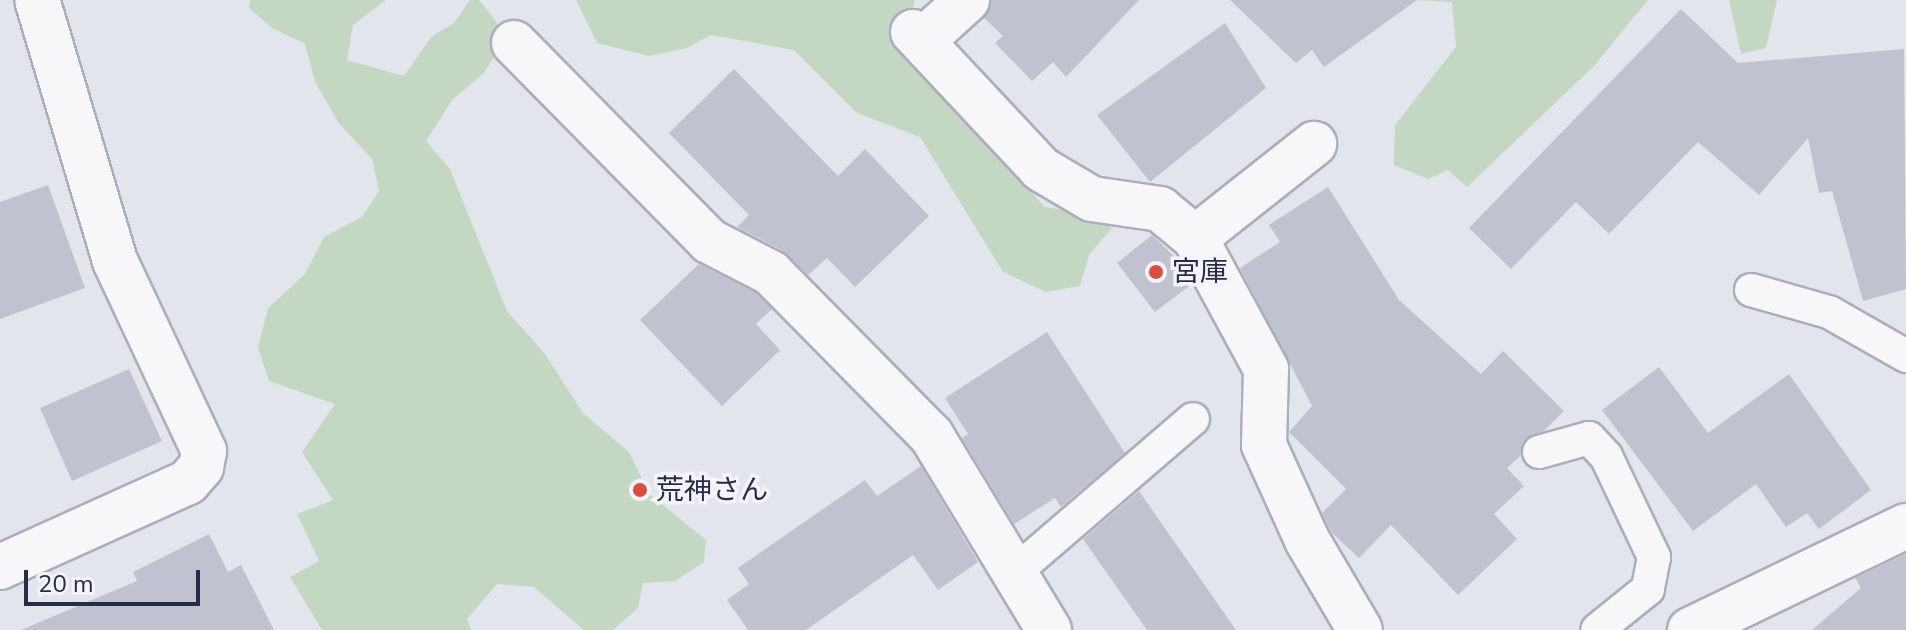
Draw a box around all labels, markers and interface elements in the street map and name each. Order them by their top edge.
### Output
place label: 宮庫 [1172,255,1228,289]
marker: 宮庫 [1147,263,1165,281]
place label: 荒神さん [656,473,768,507]
marker: 荒神さん [631,481,649,499]
scale bar [28,554,204,604]
text: 20 m [38,568,94,600]

